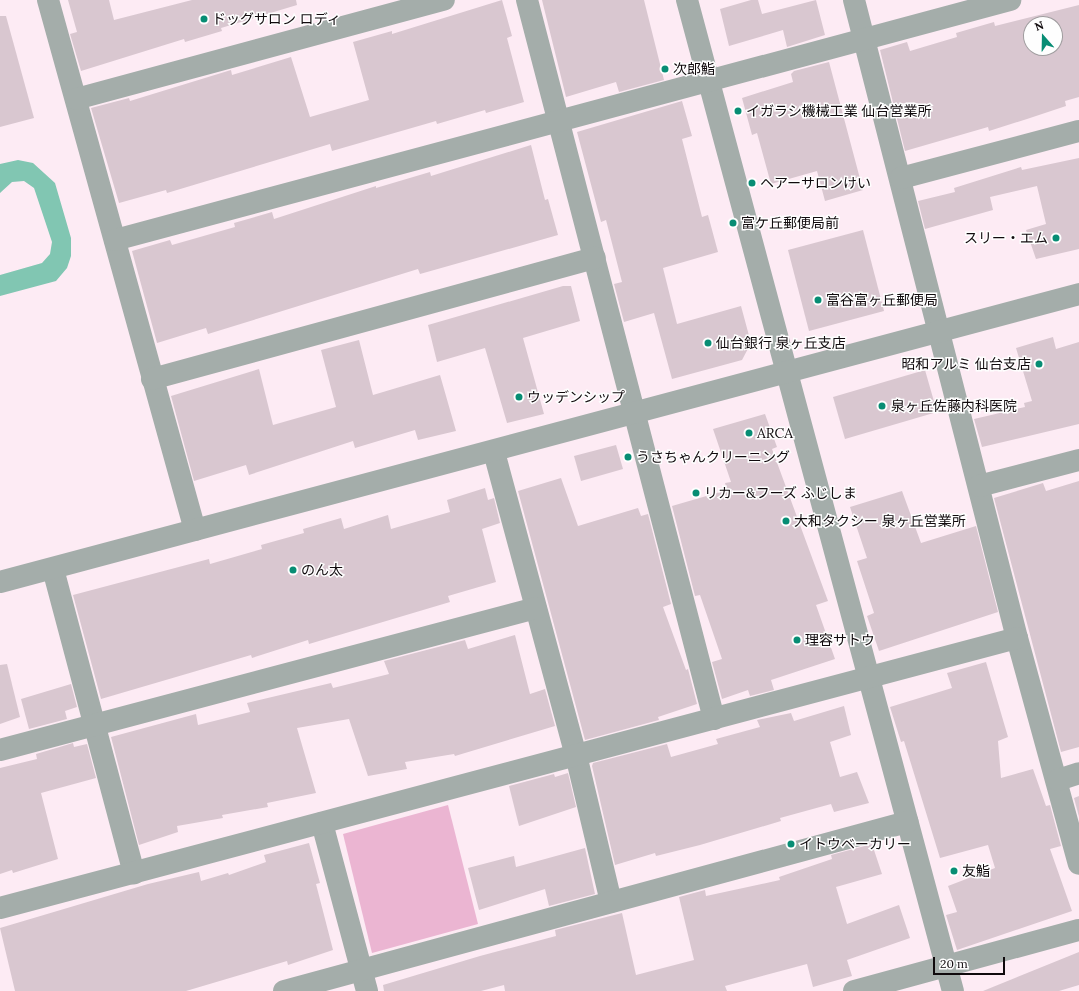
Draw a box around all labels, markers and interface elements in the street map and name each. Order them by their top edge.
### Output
place label: ドッグサロン ロディ [212,11,342,27]
marker: ドッグサロン ロディ [199,14,209,24]
north arrow [1023,16,1063,56]
text: N [1033,18,1046,34]
place label: 次郎鮨 [673,61,715,77]
marker: 次郎鮨 [660,64,670,74]
place label: イガラシ機械工業 仙台営業所 [746,103,932,119]
marker: イガラシ機械工業 仙台営業所 [733,106,743,116]
place label: ヘアーサロンけい [760,175,871,191]
marker: ヘアーサロンけい [747,178,757,188]
place label: 富ケ丘郵便局前 [741,215,839,231]
marker: 富ケ丘郵便局前 [728,218,738,228]
place label: スリー・エム [964,230,1048,246]
marker: スリー・エム [1051,233,1061,243]
place label: 富谷富ヶ丘郵便局 [826,292,938,308]
marker: 富谷富ヶ丘郵便局 [813,295,823,305]
place label: 仙台銀行 泉ヶ丘支店 [716,335,846,351]
marker: 仙台銀行 泉ヶ丘支店 [703,338,713,348]
place label: 昭和アルミ 仙台支店 [901,356,1031,372]
marker: 昭和アルミ 仙台支店 [1034,359,1044,369]
place label: ウッデンシップ [527,389,625,405]
marker: ウッデンシップ [514,392,524,402]
place label: 泉ヶ丘佐藤内科医院 [891,398,1017,414]
marker: 泉ヶ丘佐藤内科医院 [876,400,888,412]
place label: ARCA [757,425,793,441]
marker: ARCA [744,428,754,438]
place label: うさちゃんクリーニング [636,449,790,465]
marker: うさちゃんクリーニング [623,452,633,462]
place label: リカー&フーズ ふじしま [704,485,857,501]
marker: リカー&フーズ ふじしま [691,488,701,498]
place label: 大和タクシー 泉ヶ丘営業所 [794,513,966,529]
marker: 大和タクシー 泉ヶ丘営業所 [781,516,791,526]
place label: のん太 [301,562,343,578]
marker: のん太 [288,565,298,575]
place label: 理容サトウ [805,632,875,648]
marker: 理容サトウ [792,635,802,645]
place label: イトウベーカリー [799,836,911,852]
marker: イトウベーカリー [786,839,796,849]
place label: 友鮨 [962,863,990,879]
marker: 友鮨 [949,866,959,876]
scale bar [935,949,1007,975]
text: 20 m [940,956,968,971]

